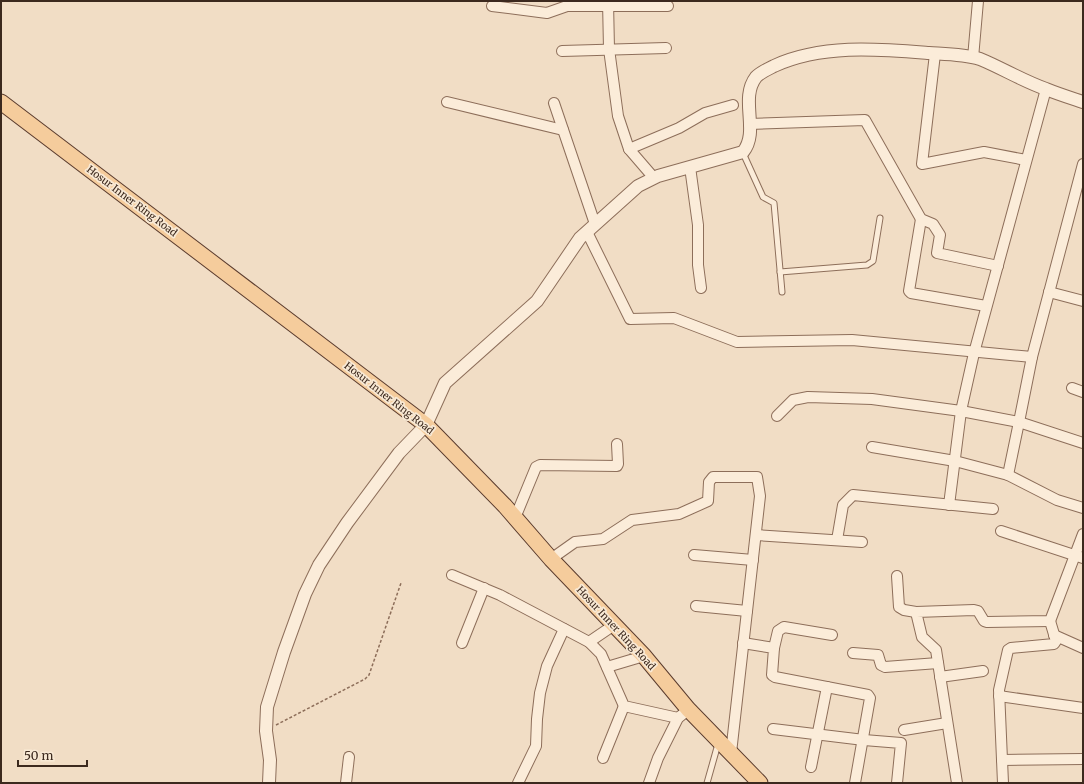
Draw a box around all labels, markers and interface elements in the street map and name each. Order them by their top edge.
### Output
street label: Hosur Inner Ring Road [84,163,180,239]
street label: Hosur Inner Ring Road [342,359,436,437]
street label: Hosur Inner Ring Road [574,583,658,673]
scale bar [18,742,87,768]
text: 50 m [24,748,53,763]

